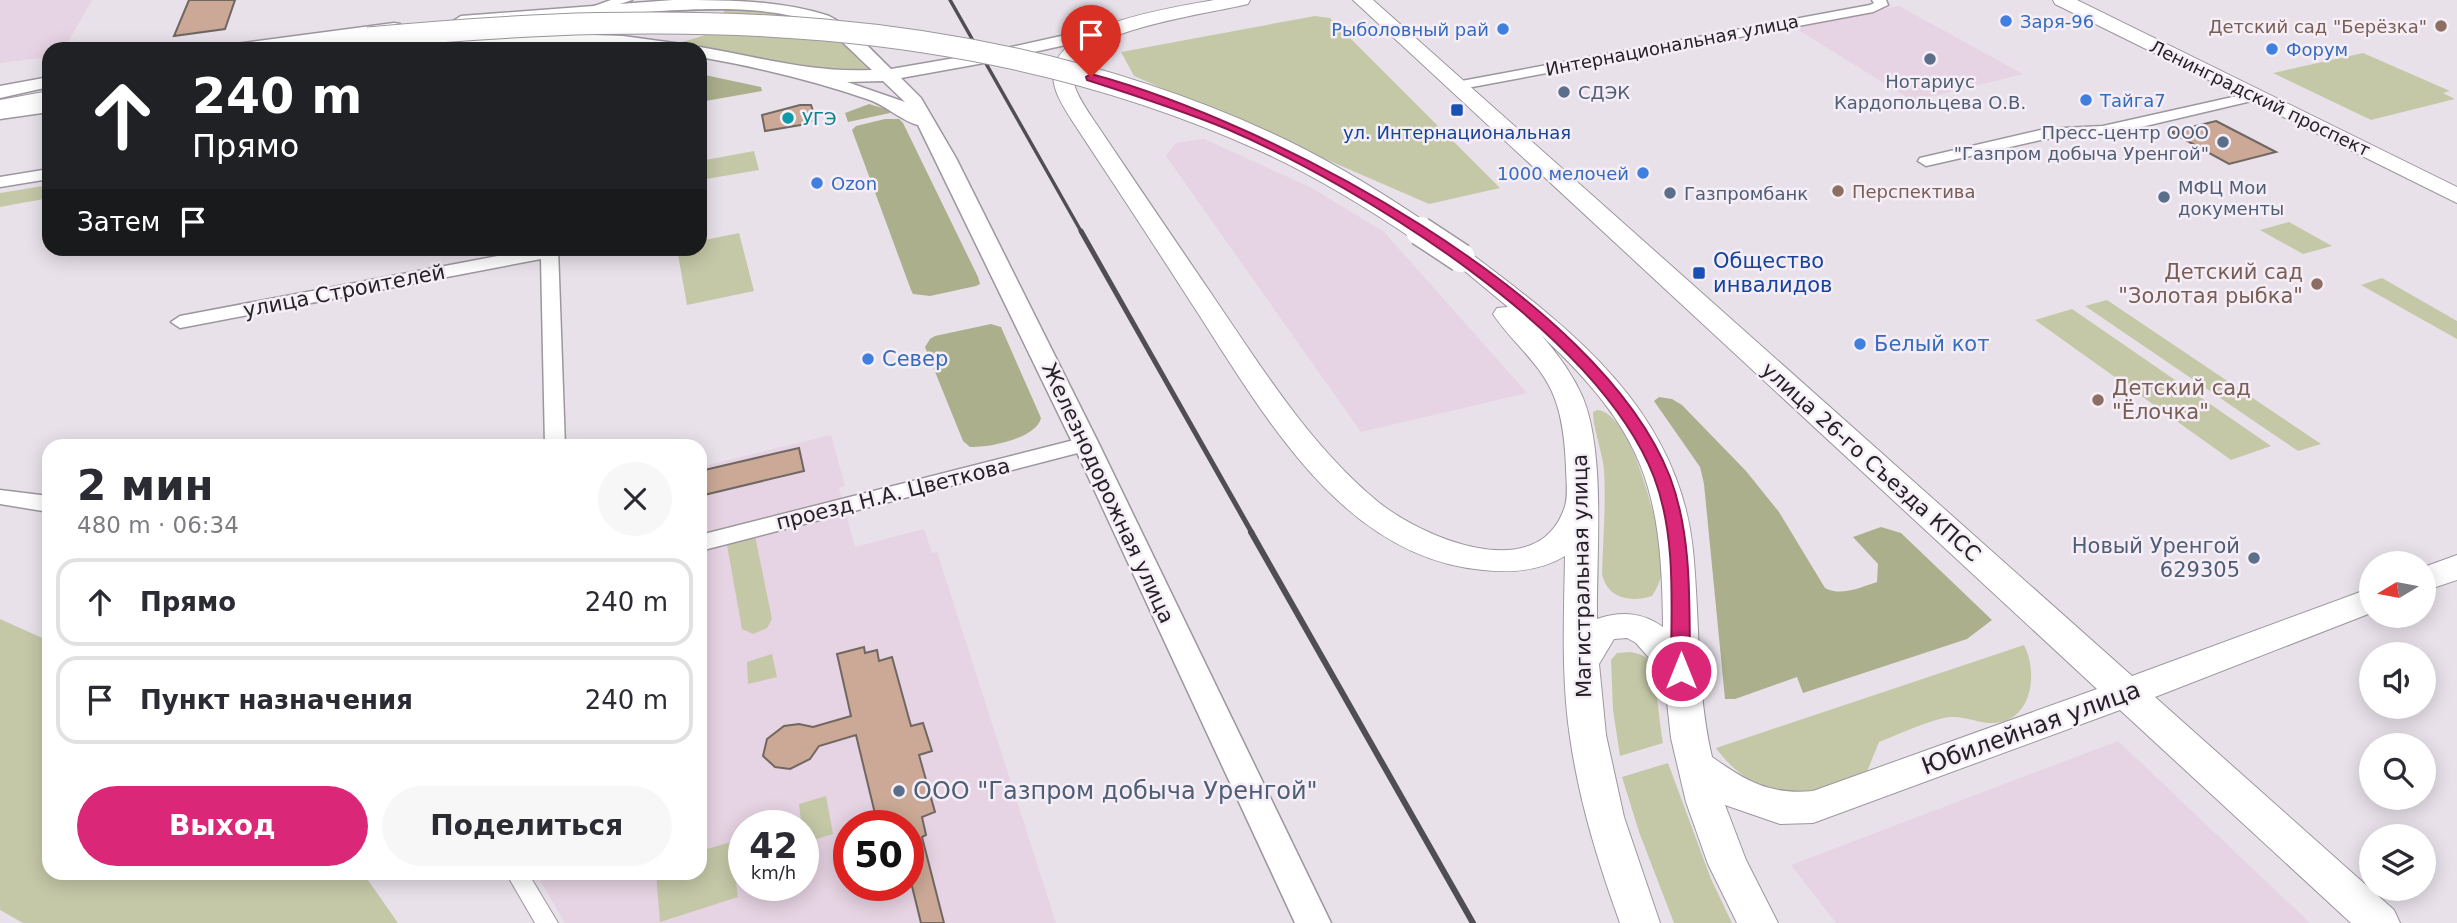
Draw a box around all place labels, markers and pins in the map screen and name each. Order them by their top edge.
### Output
pin [1061,5,1121,77]
place label: Заря-96 [2020,11,2094,32]
marker: Заря-96 [1998,13,2014,29]
place label: Детский сад "Берёзка" [2208,16,2427,37]
marker: Детский сад "Берёзка" [2433,18,2449,34]
place label: Рыболовный рай [1331,19,1489,40]
marker: Рыболовный рай [1495,21,1511,37]
place label: Форум [2286,39,2348,60]
marker: Форум [2264,41,2280,57]
marker: Нотариус Кардопольцева О.В. [1922,51,1938,67]
place label: Нотариус Кардопольцева О.В. [1834,71,2026,113]
place label: СДЭК [1578,82,1630,103]
marker: СДЭК [1556,84,1572,100]
place label: Тайга7 [2099,90,2166,111]
marker: Тайга7 [2078,92,2094,108]
marker: ул. Интернациональная [1449,102,1465,118]
place label: УГЭ [802,108,837,129]
marker: УГЭ [780,110,796,126]
place label: ул. Интернациональная [1343,122,1571,143]
place label: Пресс-центр ООО "Газпром добыча Уренгой" [1954,122,2209,164]
marker: Пресс-центр ООО "Газпром добыча Уренгой" [2215,134,2231,150]
place label: 1000 мелочей [1497,163,1629,184]
marker: 1000 мелочей [1635,165,1651,181]
place label: Ozon [831,173,877,194]
marker: Ozon [809,175,825,191]
place label: МФЦ Мои документы [2178,177,2284,219]
place label: Перспектива [1852,181,1975,202]
place label: Газпромбанк [1684,183,1808,204]
marker: Перспектива [1830,183,1846,199]
marker: Газпромбанк [1662,185,1678,201]
marker: МФЦ Мои документы [2156,189,2172,205]
place label: Общество инвалидов [1713,249,1832,297]
place label: Детский сад "Золотая рыбка" [2118,260,2303,308]
marker: Общество инвалидов [1691,265,1707,281]
marker: Детский сад "Золотая рыбка" [2309,276,2325,292]
place label: Белый кот [1874,332,1989,356]
marker: Белый кот [1852,336,1868,352]
place label: Север [882,347,948,371]
marker: Север [860,351,876,367]
place label: Детский сад "Ёлочка" [2112,376,2251,424]
marker: Детский сад "Ёлочка" [2090,392,2106,408]
place label: Новый Уренгой 629305 [2072,534,2240,582]
marker: Новый Уренгой 629305 [2246,550,2262,566]
place label: ООО "Газпром добыча Уренгой" [913,777,1318,805]
marker: ООО "Газпром добыча Уренгой" [891,783,907,799]

